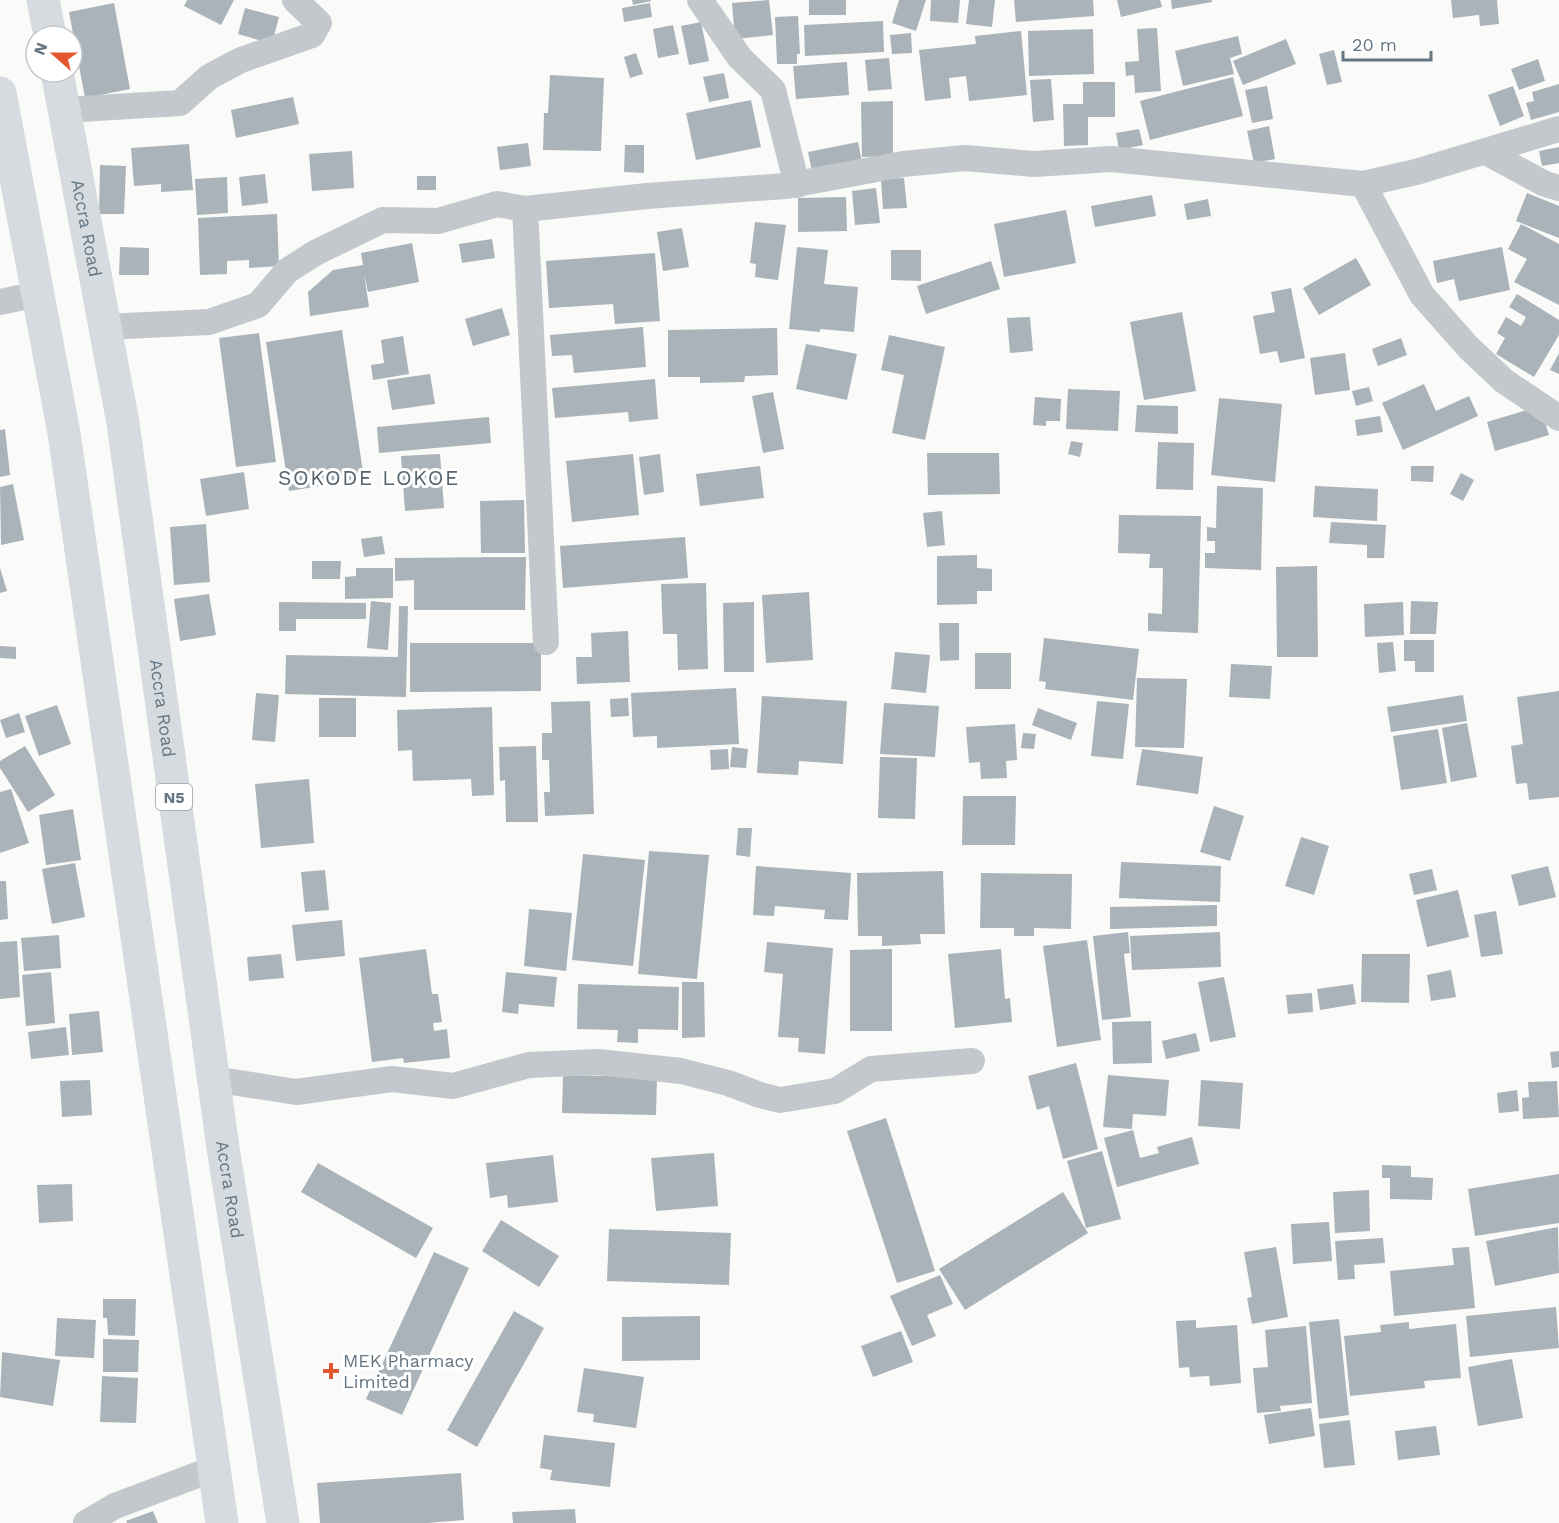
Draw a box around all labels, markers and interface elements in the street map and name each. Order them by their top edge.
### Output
north arrow [24,24,84,84]
scale bar [1343,24,1432,62]
text: 20 m [1352,34,1397,55]
text: N [29,40,51,58]
street label: Accra Road [67,178,106,279]
district label: SOKODE LOKOE [278,465,460,490]
street label: Accra Road [146,658,180,759]
road number: N5 [156,784,192,810]
street label: Accra Road [212,1139,248,1240]
place label: MEK Pharmacy Limited [343,1350,474,1392]
marker: MEK Pharmacy Limited [324,1364,338,1378]

